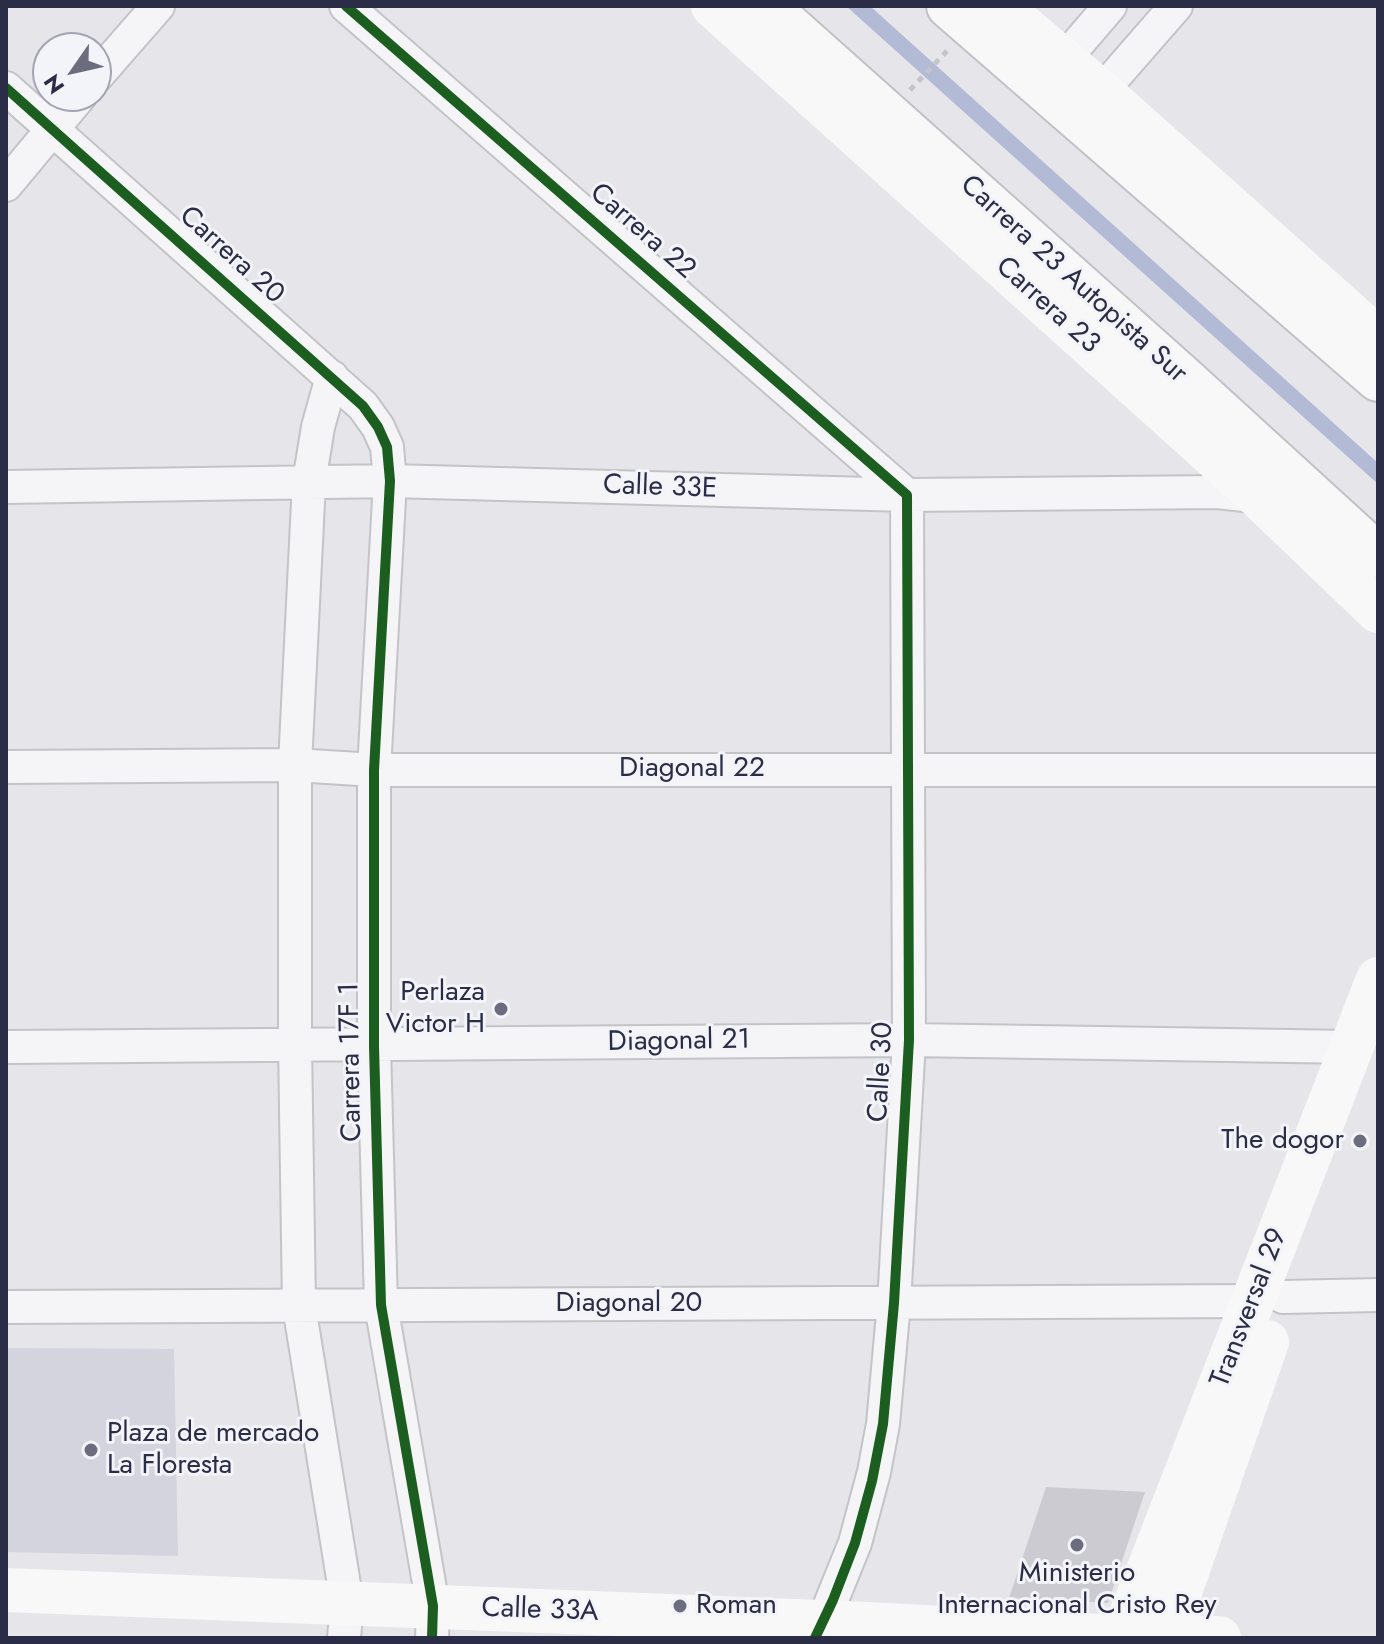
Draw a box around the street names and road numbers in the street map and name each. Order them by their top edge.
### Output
street label: Carrera 23 Autopista Sur [952,169,1194,391]
street label: Carrera 22 [582,177,702,287]
street label: Carrera 20 [171,200,291,312]
street label: Carrera 23 [988,251,1106,361]
street label: Calle 33E [602,469,718,507]
street label: Diagonal 22 [619,752,765,786]
street label: Carrera 17F 1 [334,982,370,1142]
street label: Calle 30 [863,1021,901,1123]
street label: Diagonal 21 [607,1024,751,1060]
street label: Transversal 29 [1204,1224,1296,1392]
street label: Diagonal 20 [556,1287,702,1321]
street label: Calle 33A [481,1592,599,1630]

